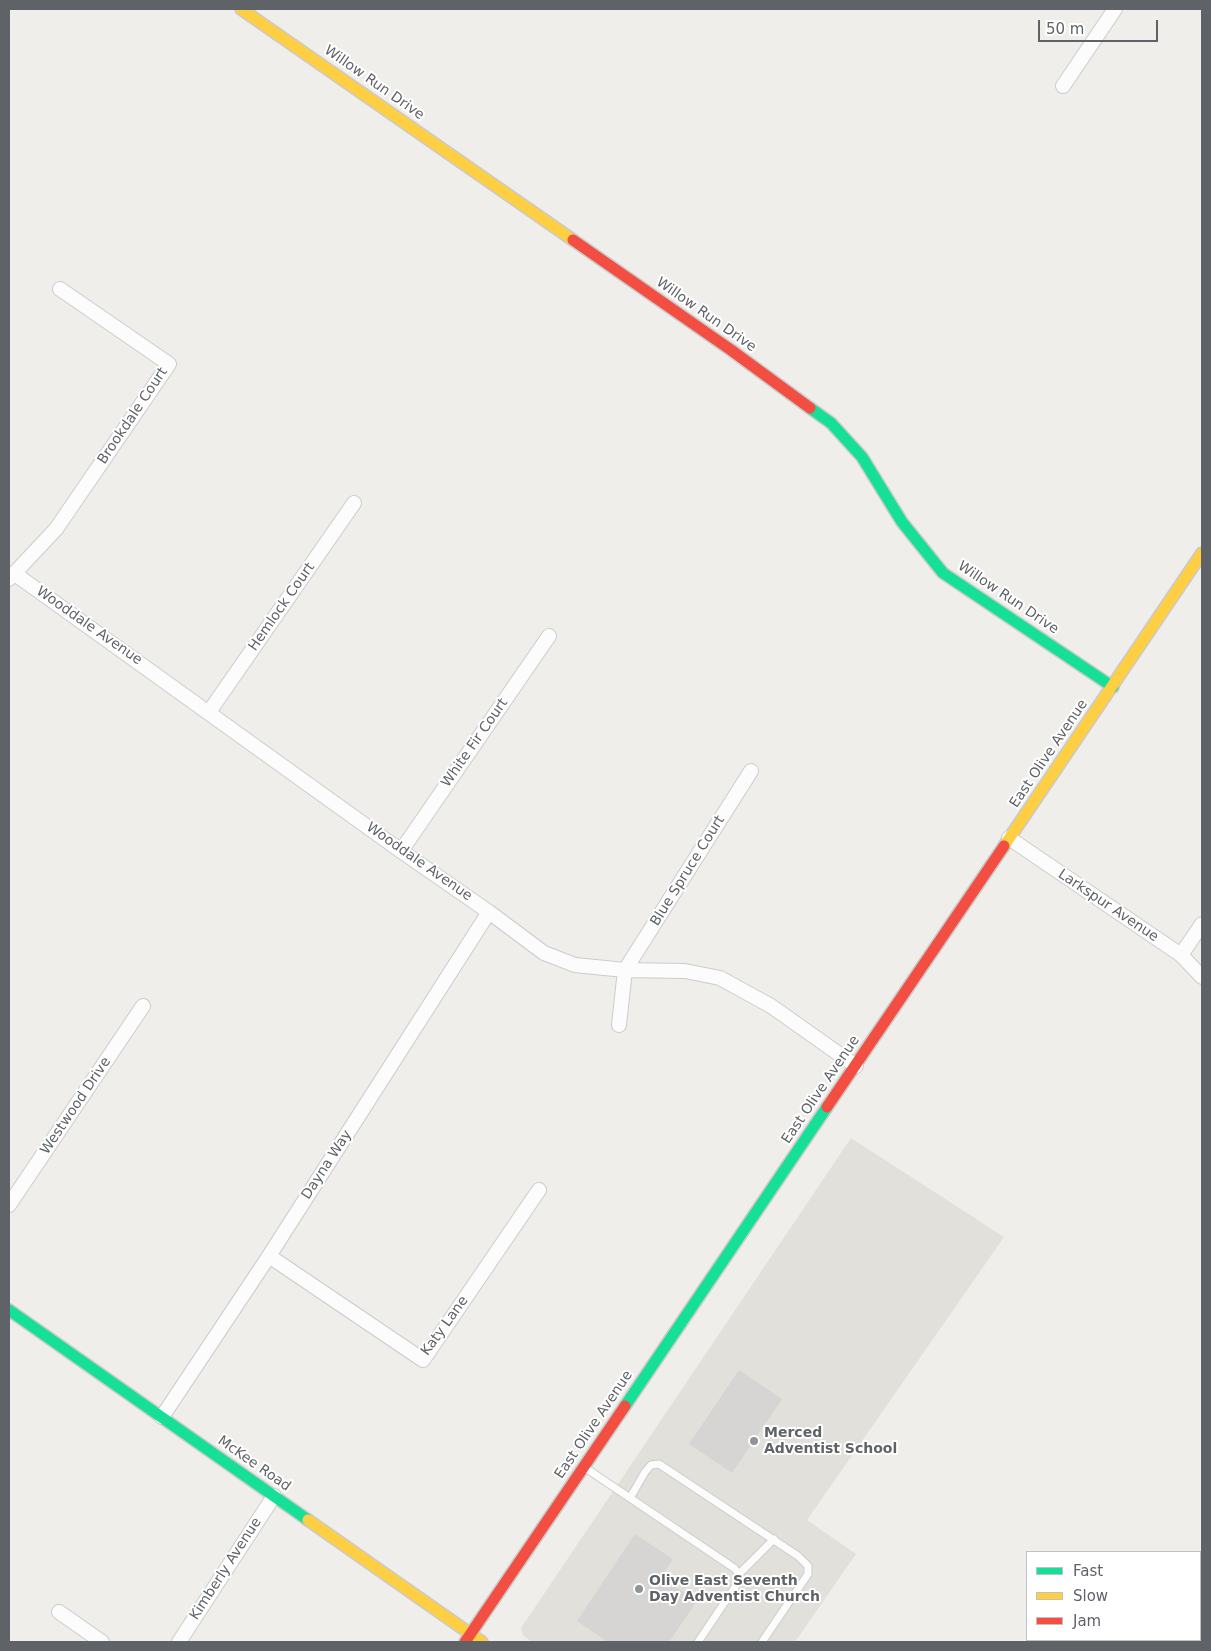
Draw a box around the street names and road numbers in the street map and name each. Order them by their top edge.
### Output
street label: Willow Run Drive [321,42,427,124]
street label: Willow Run Drive [653,274,759,356]
street label: Brookdale Court [94,364,172,468]
street label: Willow Run Drive [954,558,1062,638]
street label: Hemlock Court [245,560,319,654]
street label: Wooddale Avenue [33,583,145,669]
street label: White Fir Court [438,695,512,791]
street label: East Olive Avenue [1007,697,1091,811]
street label: Blue Spruce Court [647,813,729,929]
street label: Wooddale Avenue [363,819,475,905]
street label: Larkspur Avenue [1055,866,1161,946]
street label: East Olive Avenue [779,1033,863,1147]
street label: Westwood Drive [37,1054,115,1158]
street label: Dayna Way [298,1127,356,1203]
street label: Katy Lane [418,1293,472,1359]
street label: East Olive Avenue [552,1368,636,1482]
street label: McKee Road [214,1433,294,1495]
street label: Kimberly Avenue [187,1515,265,1623]

